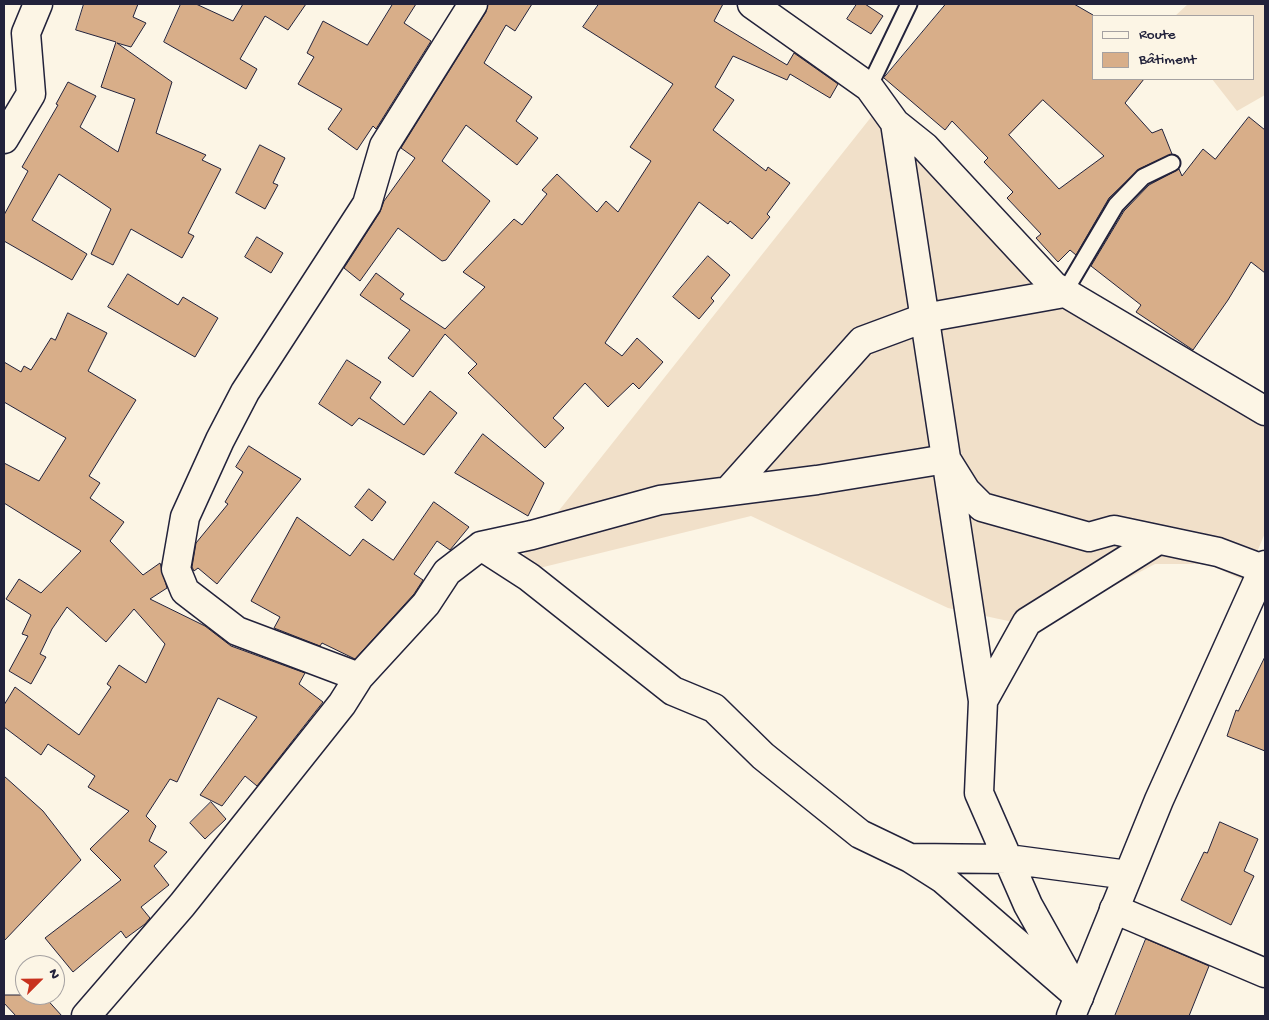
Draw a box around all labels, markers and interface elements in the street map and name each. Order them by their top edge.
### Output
legend [1092,15,1254,80]
text: Route [1139,26,1176,44]
text: Bâtiment [1139,51,1196,69]
north arrow [15,955,65,1005]
text: N [44,967,63,982]

